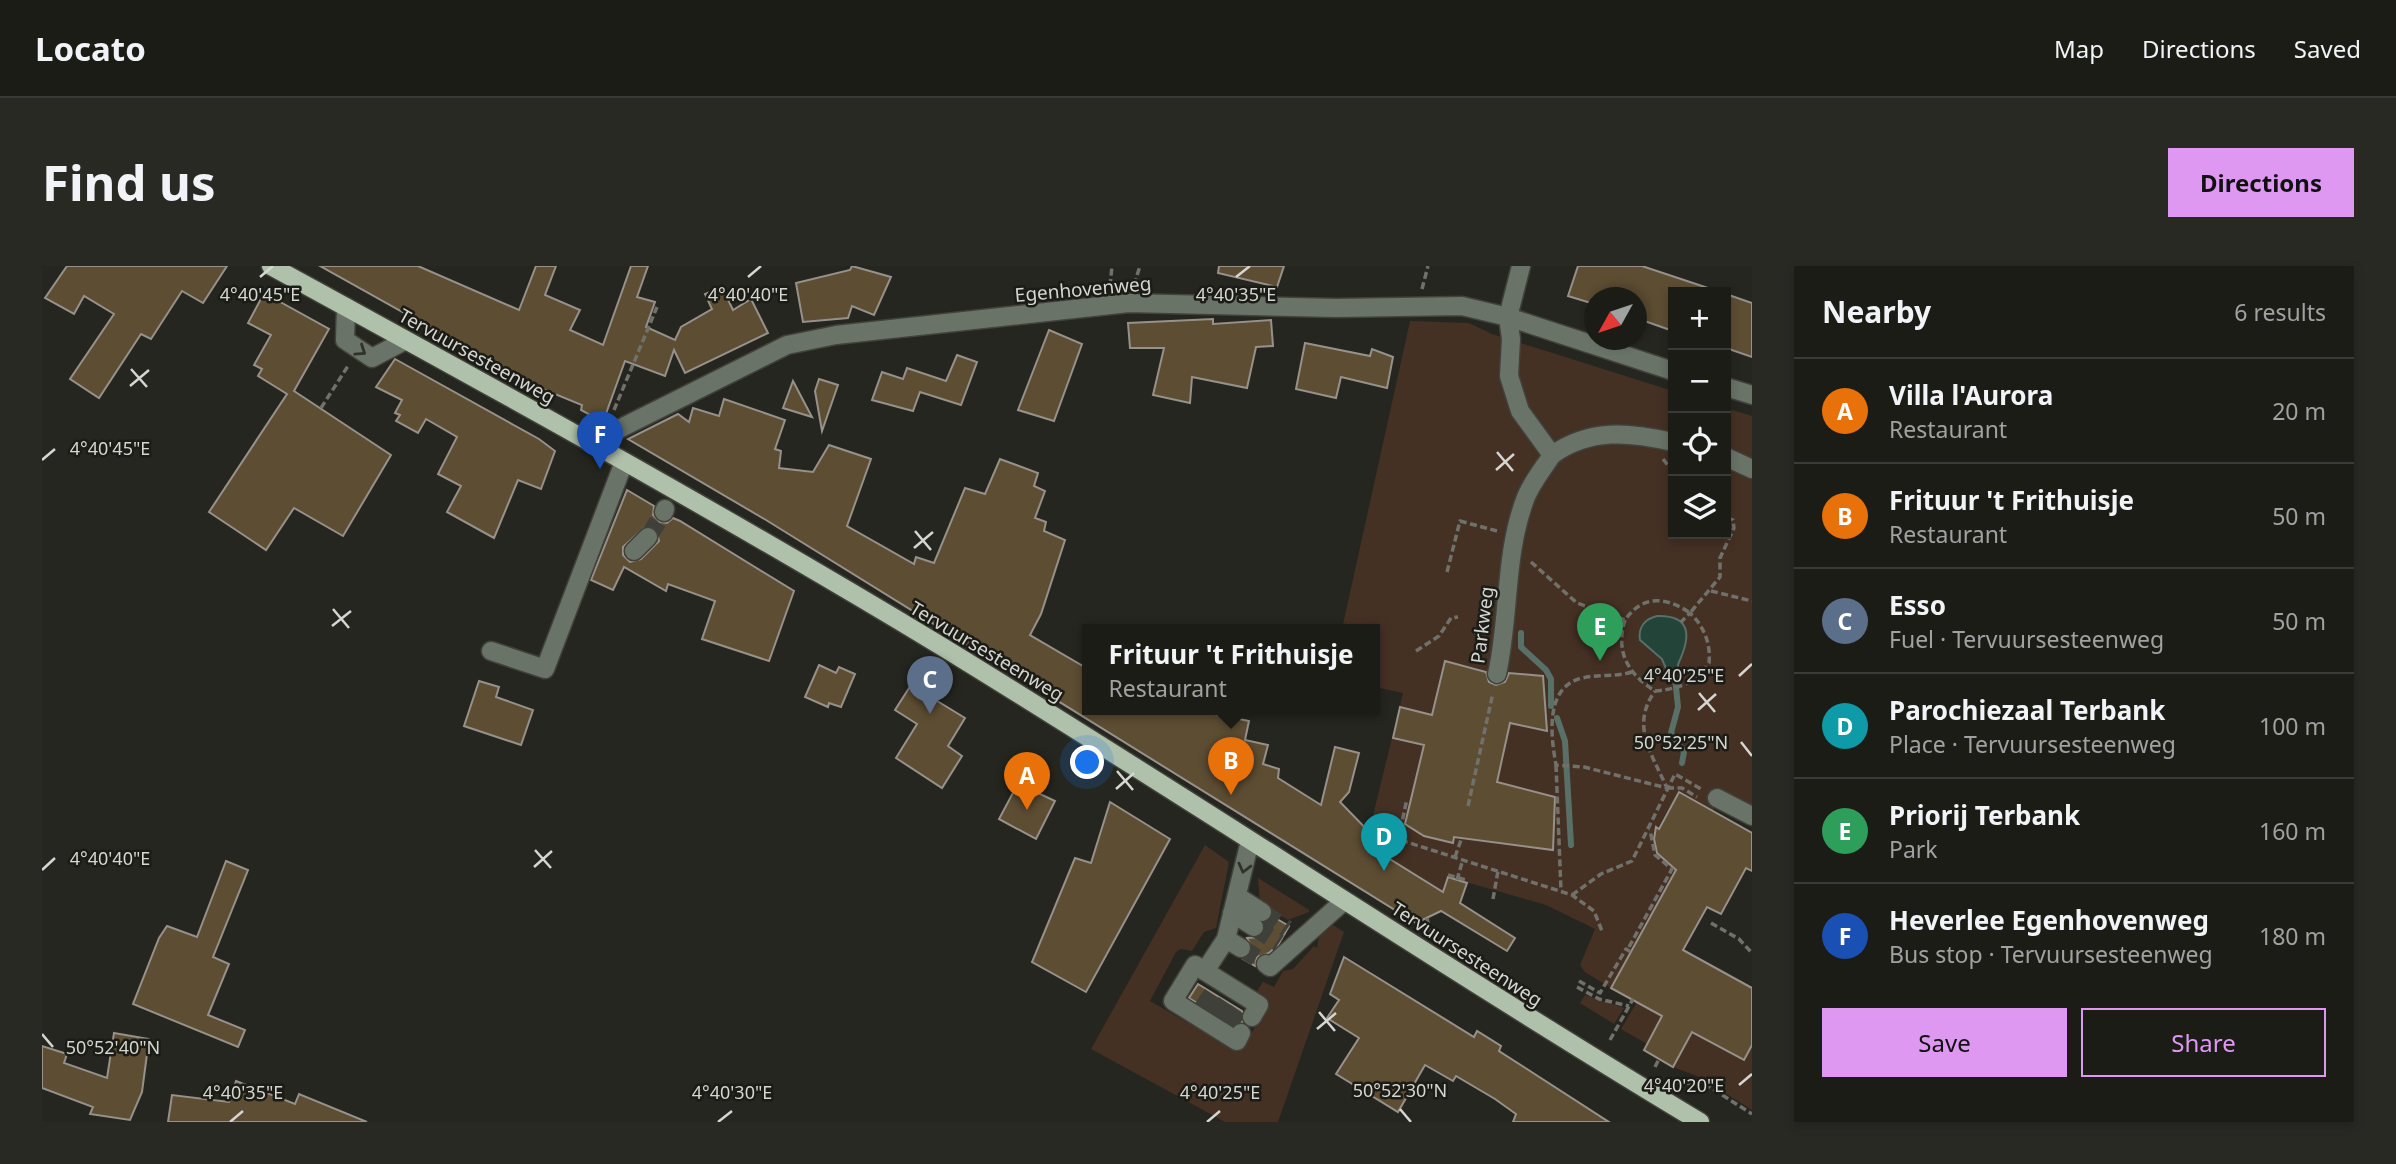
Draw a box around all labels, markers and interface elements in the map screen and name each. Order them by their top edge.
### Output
text: Locato [35,26,146,71]
text: Map [2054,32,2104,65]
text: Directions [2142,32,2256,65]
text: Saved [2294,32,2361,65]
button: Directions [2168,148,2354,217]
text: Find us [42,149,216,215]
street label: Egenhovenweg [1014,270,1152,308]
text: 4°40'45"E [220,282,300,306]
text: 4°40'40"E [708,282,788,306]
text: 4°40'35"E [1196,282,1276,306]
north arrow [1584,287,1647,350]
map controls [1668,287,1731,539]
button: + [1668,287,1731,350]
text: Nearby [1822,291,1931,332]
text: 6 results [2234,296,2326,328]
street label: Tervuursesteenweg [394,302,560,410]
one-way arrow [353,343,366,355]
button: − [1668,350,1731,413]
text: Villa l'Aurora [1889,377,2053,413]
text: A [1837,395,1853,427]
text: 20 m [2272,395,2326,427]
pin: F [577,411,623,469]
button: locate [1668,413,1731,476]
text: Restaurant [1889,413,2007,445]
text: 4°40'45"E [70,436,150,460]
button: layers [1668,476,1731,539]
text: Frituur 't Frithuisje [1889,482,2134,518]
text: B [1837,500,1853,532]
text: 50 m [2272,500,2326,532]
text: Restaurant [1889,518,2007,550]
street label: Parkweg [1464,585,1500,665]
text: Esso [1889,587,1946,623]
street label: Tervuursesteenweg [905,595,1069,707]
pin: E [1577,603,1623,661]
text: C [1838,605,1852,637]
text: 50 m [2272,605,2326,637]
text: Fuel · Tervuursesteenweg [1889,623,2164,655]
popup [1082,624,1380,715]
text: Frituur 't Frithuisje [1109,636,1353,672]
pin: C [907,656,953,714]
text: 4°40'25"E [1644,663,1724,687]
text: Restaurant [1109,672,1227,704]
text: Parochiezaal Terbank [1889,692,2165,728]
text: D [1837,710,1853,742]
text: 100 m [2259,710,2326,742]
text: Place · Tervuursesteenweg [1889,728,2176,760]
text: 50°52'25"N [1634,730,1728,754]
pin: B [1208,737,1254,795]
your location [1070,745,1104,779]
pin: A [1004,752,1050,810]
text: Priorij Terbank [1889,797,2080,833]
pin: D [1361,813,1407,871]
text: E [1839,815,1851,847]
text: 160 m [2259,815,2326,847]
text: Park [1889,833,1938,865]
text: 4°40'40"E [70,846,150,870]
one-way arrow [1238,862,1252,874]
street label: Tervuursesteenweg [1387,895,1547,1013]
text: Heverlee Egenhovenweg [1889,902,2209,938]
text: F [1839,920,1851,952]
text: 180 m [2259,920,2326,952]
text: Bus stop · Tervuursesteenweg [1889,938,2213,970]
button: Save [1822,1008,2067,1077]
button: Share [2081,1008,2326,1077]
text: 50°52'40"N [66,1035,160,1059]
text: 4°40'20"E [1644,1073,1724,1097]
text: 50°52'30"N [1353,1078,1447,1102]
text: 4°40'35"E [203,1080,283,1104]
text: 4°40'30"E [692,1080,772,1104]
text: 4°40'25"E [1180,1080,1260,1104]

